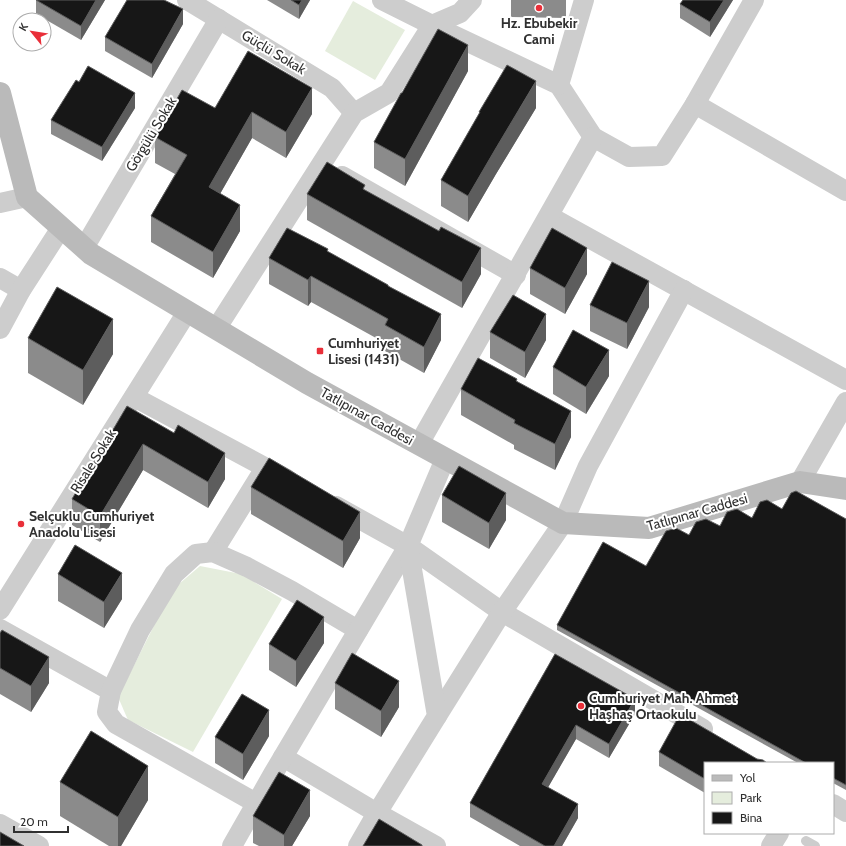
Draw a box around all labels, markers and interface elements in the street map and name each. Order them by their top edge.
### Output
marker: Hz. Ebubekir Cami [534,3,544,13]
north arrow [12,12,52,52]
place label: Hz. Ebubekir Cami [501,14,578,48]
text: K [16,20,31,33]
street label: Güçlü Sokak [239,26,310,79]
street label: Görgülü Sokak [122,93,181,175]
place label: Cumhuriyet Lisesi (1431) [328,334,399,368]
marker: Cumhuriyet Lisesi (1431) [315,346,325,356]
street label: Tatlıpınar Caddesi [317,383,417,449]
street label: Risale Sokak [66,425,120,496]
street label: Tatlıpınar Caddesi [645,489,749,535]
place label: Selçuklu Cumhuriyet Anadolu Lisesi [29,507,155,541]
marker: Selçuklu Cumhuriyet Anadolu Lisesi [16,519,26,529]
place label: Cumhuriyet Mah. Ahmet Haşhaş Ortaokulu [589,689,737,723]
marker: Cumhuriyet Mah. Ahmet Haşhaş Ortaokulu [576,701,586,711]
legend [704,762,834,834]
text: Yol [739,770,755,785]
text: Park [740,790,762,805]
scale bar [14,808,68,834]
text: Bina [740,810,762,825]
text: 20 m [20,814,48,829]

